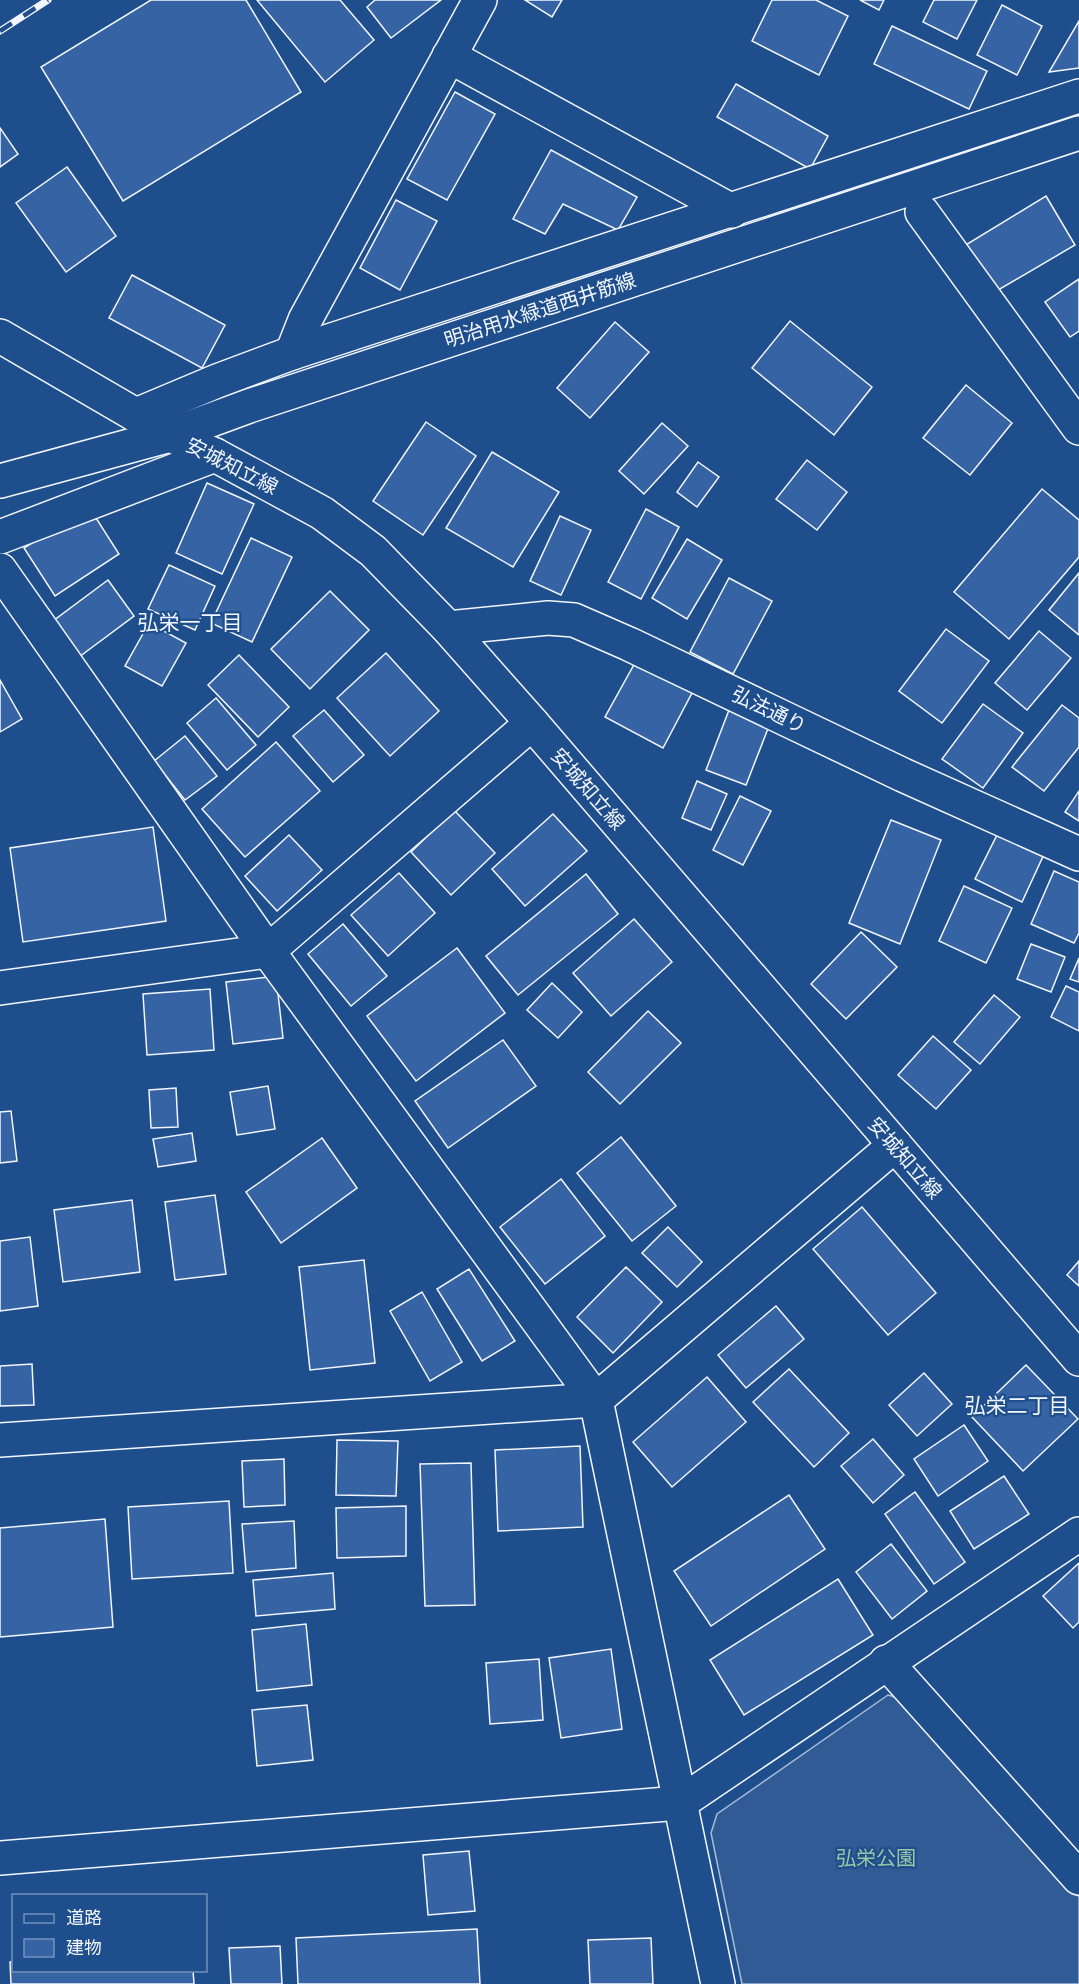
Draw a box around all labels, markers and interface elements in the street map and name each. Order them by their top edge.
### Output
street label: 明治用水緑道西井筋線 [441,266,639,353]
street label: 安城知立線 [182,431,283,500]
district label: 弘栄一丁目 [138,608,243,636]
street label: 弘法通り [727,680,811,739]
street label: 安城知立線 [545,742,631,835]
street label: 安城知立線 [862,1111,948,1204]
district label: 弘栄二丁目 [965,1391,1070,1419]
park label: 弘栄公園 [836,1844,916,1871]
legend [12,1894,207,1972]
text: 道路 [66,1905,102,1929]
text: 建物 [66,1935,102,1959]

